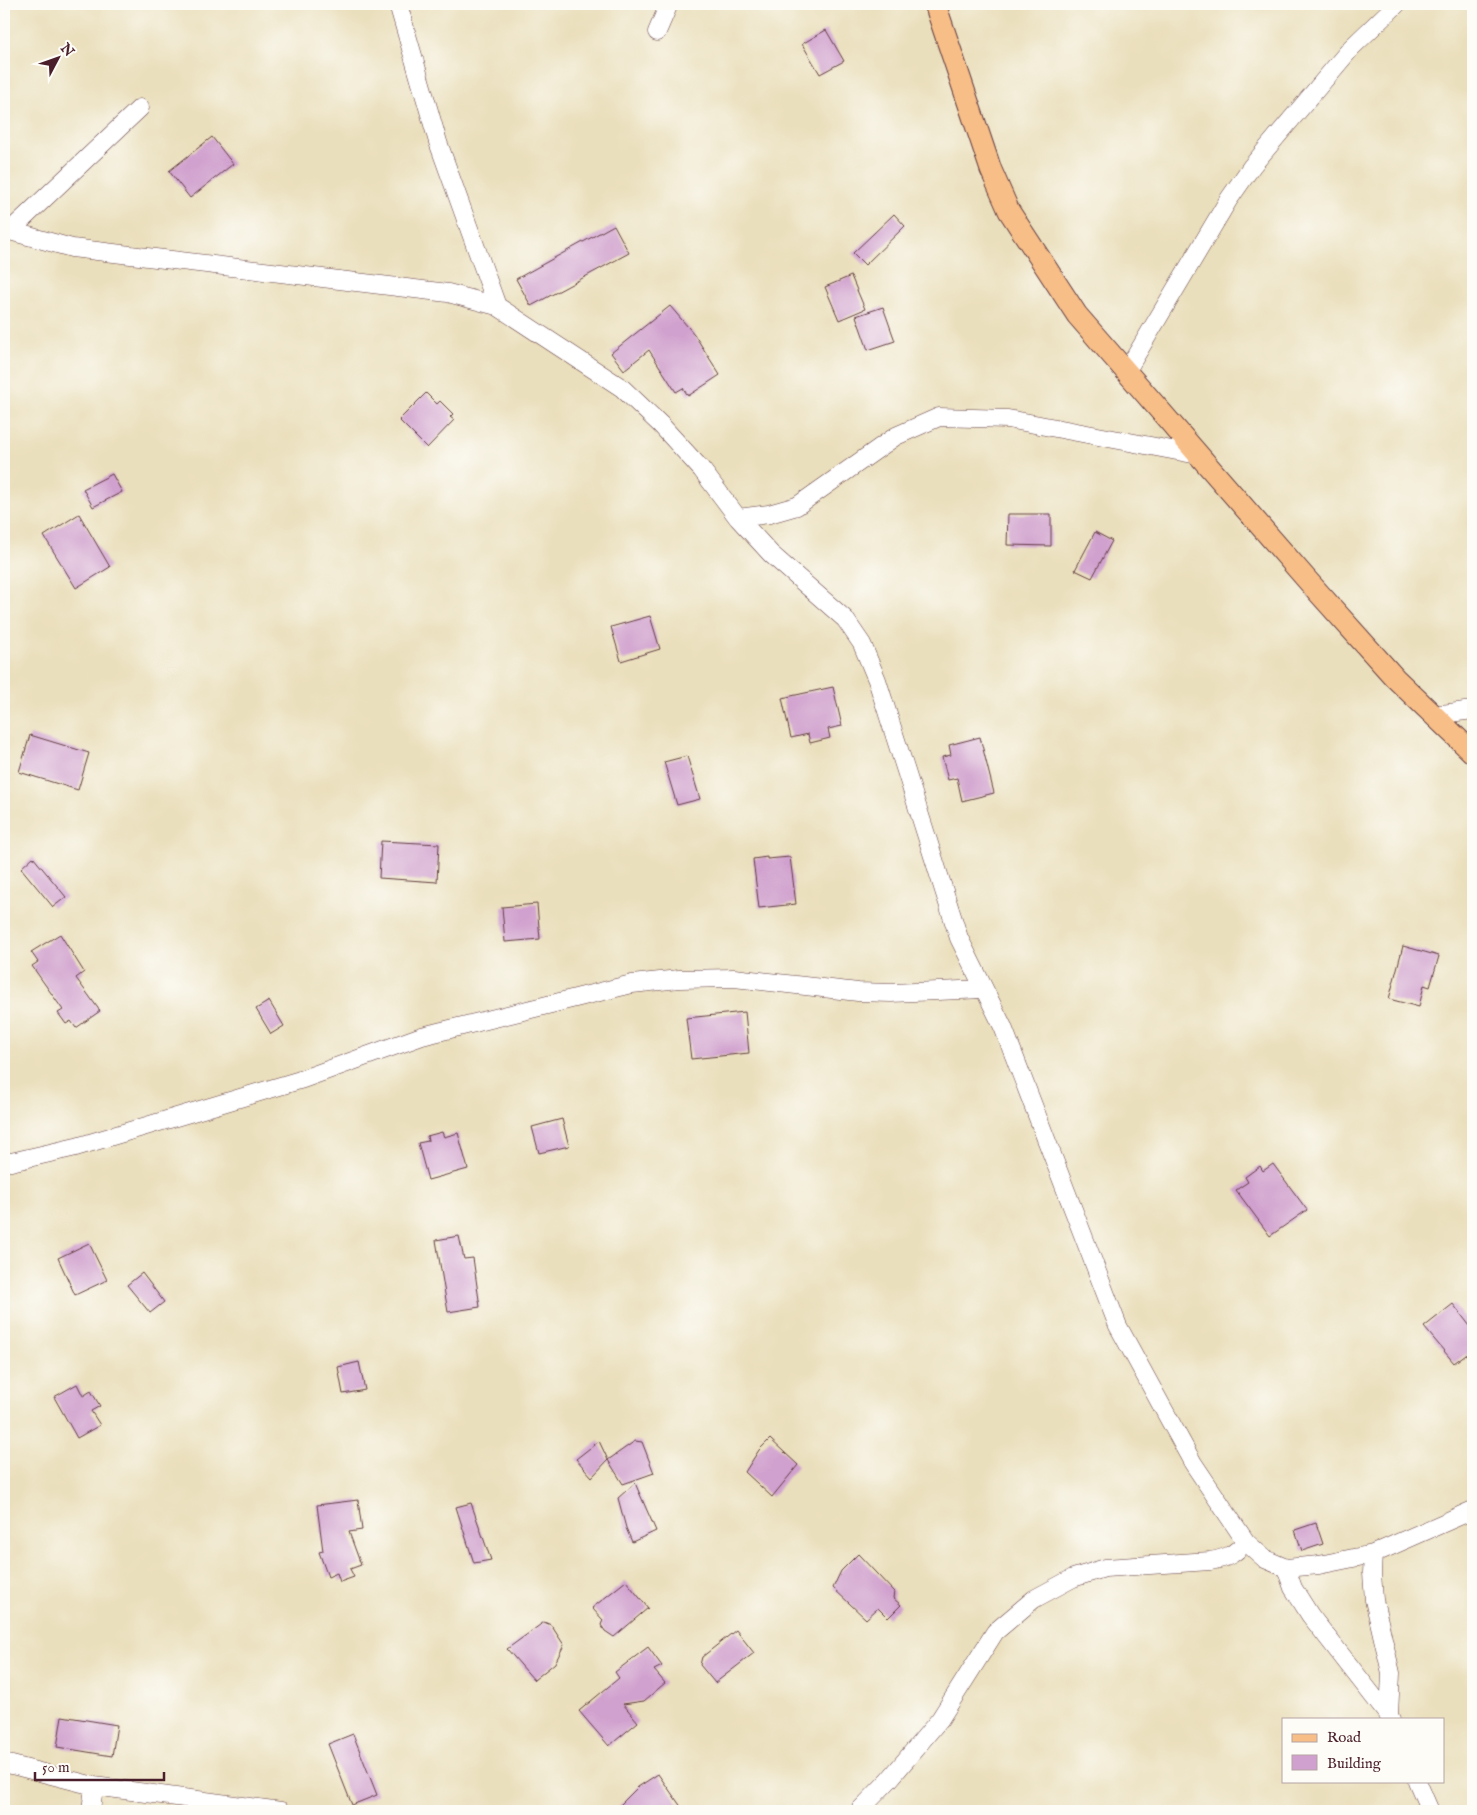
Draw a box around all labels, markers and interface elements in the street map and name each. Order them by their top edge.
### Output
north arrow [32,32,82,82]
text: N [56,39,78,61]
legend [1282,1718,1444,1782]
text: Road [1327,1728,1362,1747]
scale bar [35,1750,164,1782]
text: Building [1327,1754,1382,1773]
text: 50 m [42,1758,70,1777]

